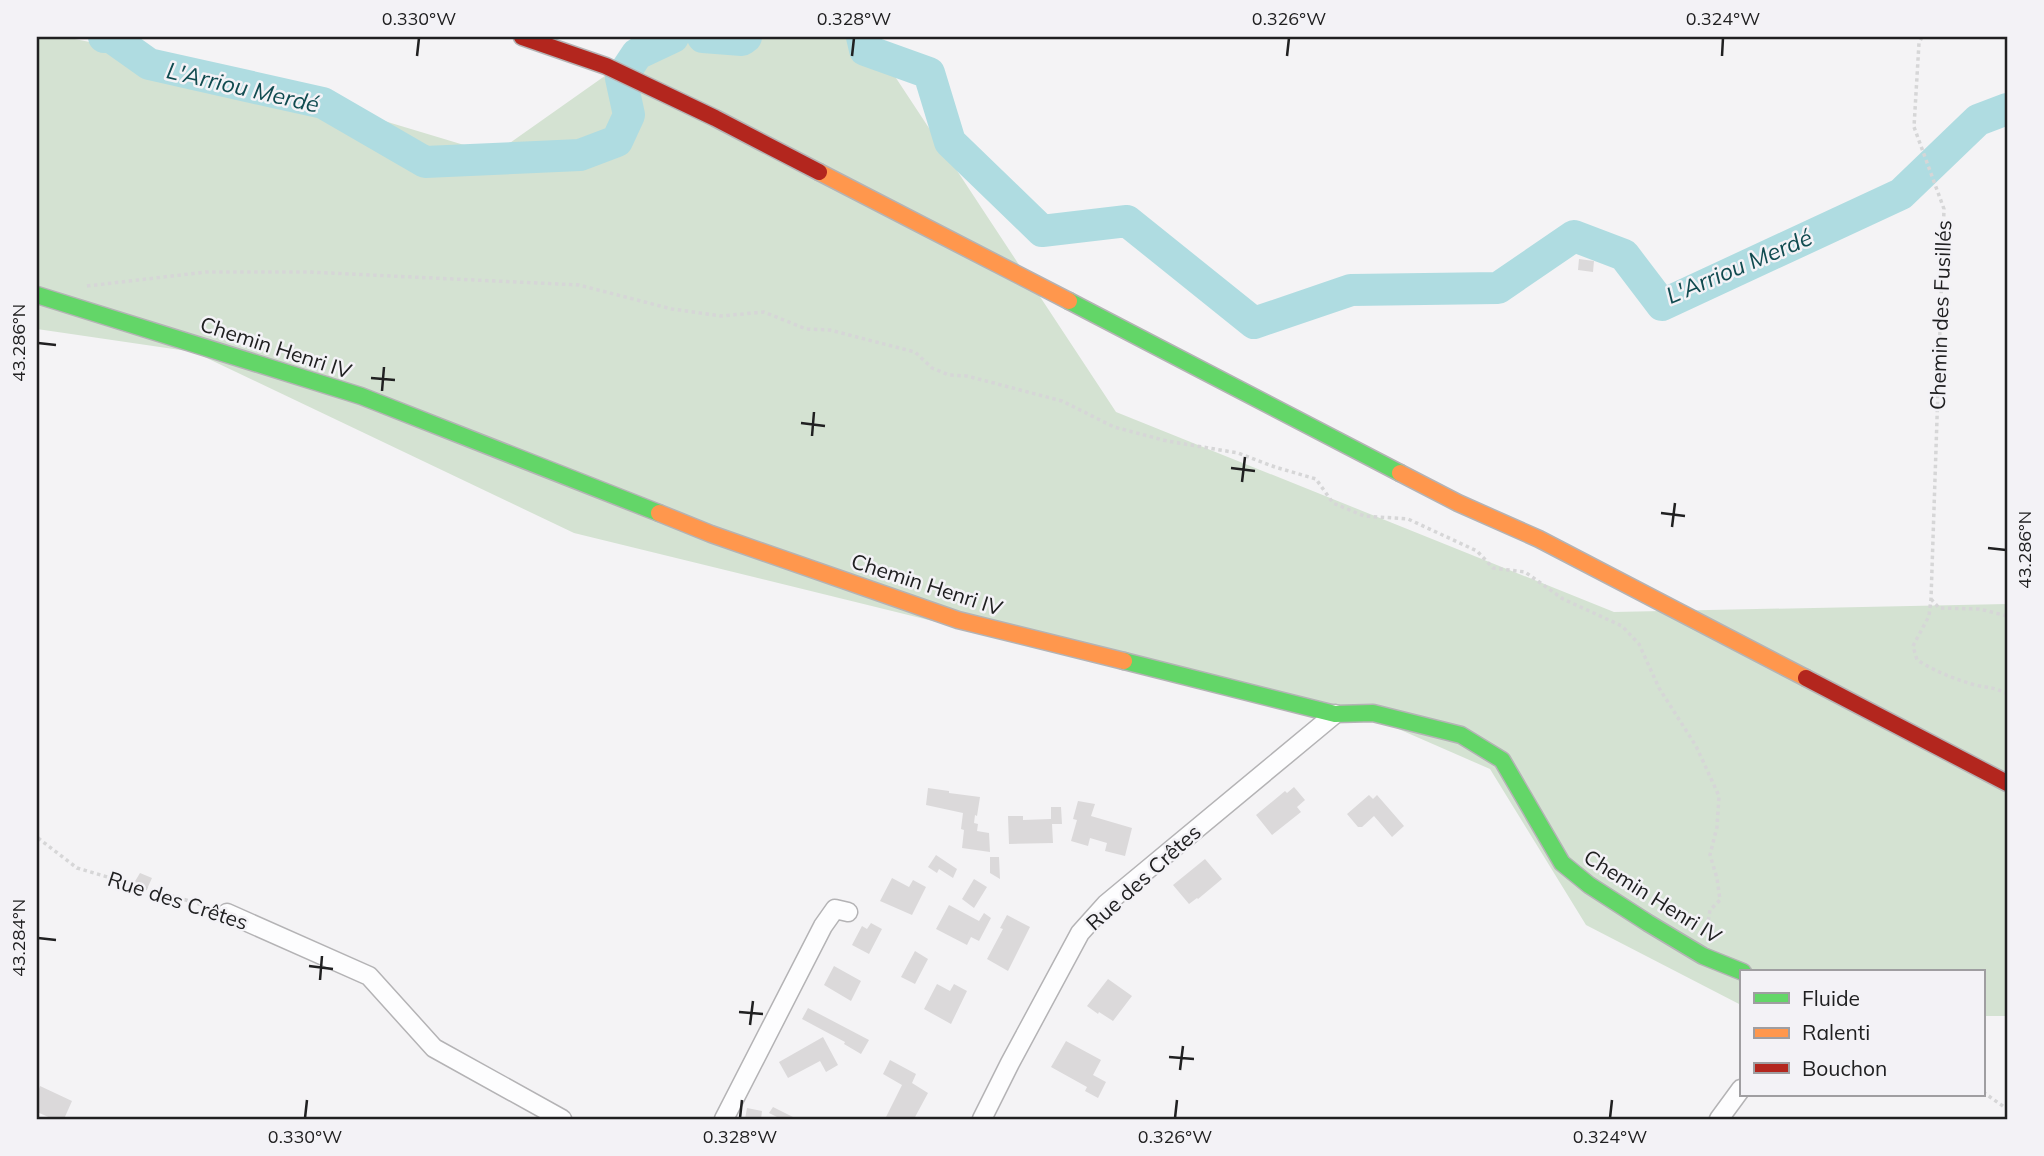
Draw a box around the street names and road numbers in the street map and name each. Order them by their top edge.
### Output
street label: Chemin des Fusillés [1924,220,1956,410]
street label: Chemin Henri IV [197,310,355,384]
street label: Chemin Henri IV [848,547,1006,621]
street label: Rue des Crêtes [1080,819,1206,935]
street label: Chemin Henri IV [1579,843,1727,949]
street label: Rue des Crêtes [105,865,251,935]

